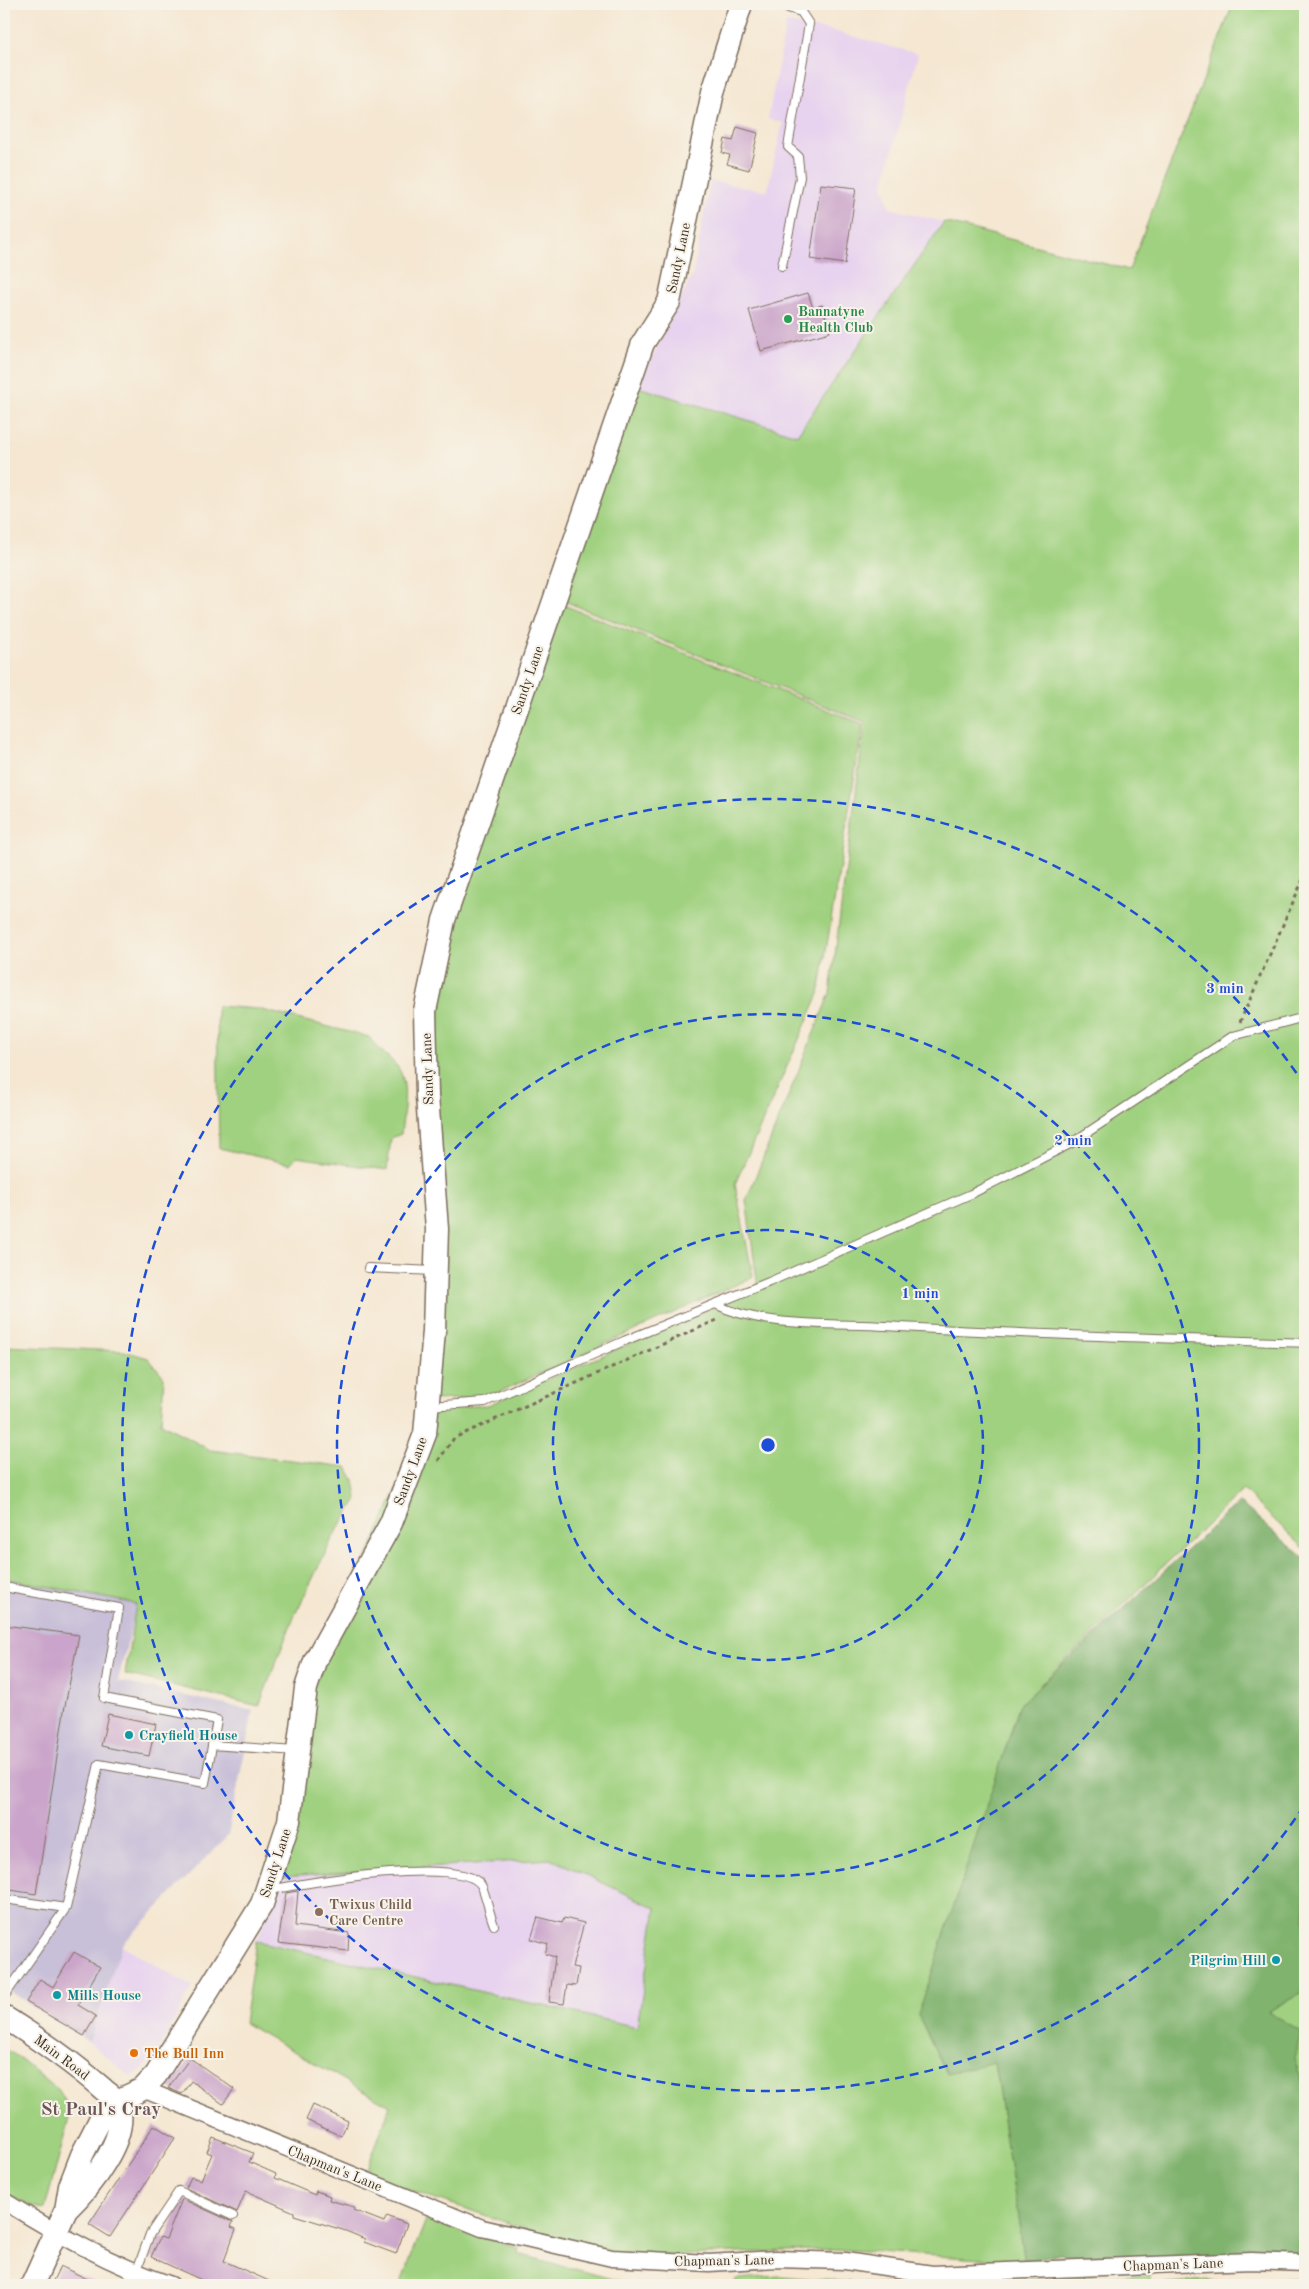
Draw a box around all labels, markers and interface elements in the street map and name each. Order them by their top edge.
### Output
street label: Sandy Lane [665,221,693,295]
place label: Bannatyne Health Club [798,305,873,335]
marker: Bannatyne Health Club [782,313,794,325]
street label: Sandy Lane [510,644,546,717]
text: 3 min [1206,982,1244,997]
street label: Sandy Lane [420,1033,436,1105]
text: 2 min [1054,1134,1092,1149]
text: 1 min [901,1287,939,1302]
street label: Sandy Lane [392,1435,430,1508]
centre of rings [759,1436,777,1454]
marker: Crayfield House [123,1729,135,1741]
place label: Crayfield House [139,1729,238,1743]
street label: Sandy Lane [258,1827,294,1900]
place label: Twixus Child Care Centre [329,1898,412,1928]
marker: Twixus Child Care Centre [313,1906,325,1918]
place label: Pilgrim Hill [1190,1954,1266,1968]
marker: Pilgrim Hill [1270,1954,1282,1966]
marker: Mills House [51,1989,63,2001]
place label: Mills House [67,1989,141,2003]
street label: Main Road [31,2033,92,2083]
marker: The Bull Inn [128,2047,140,2059]
place label: The Bull Inn [144,2047,225,2061]
district label: St Paul's Cray [41,2101,161,2120]
street label: Chapman's Lane [285,2144,384,2194]
street label: Chapman's Lane [674,2253,774,2269]
street label: Chapman's Lane [1123,2256,1223,2274]

